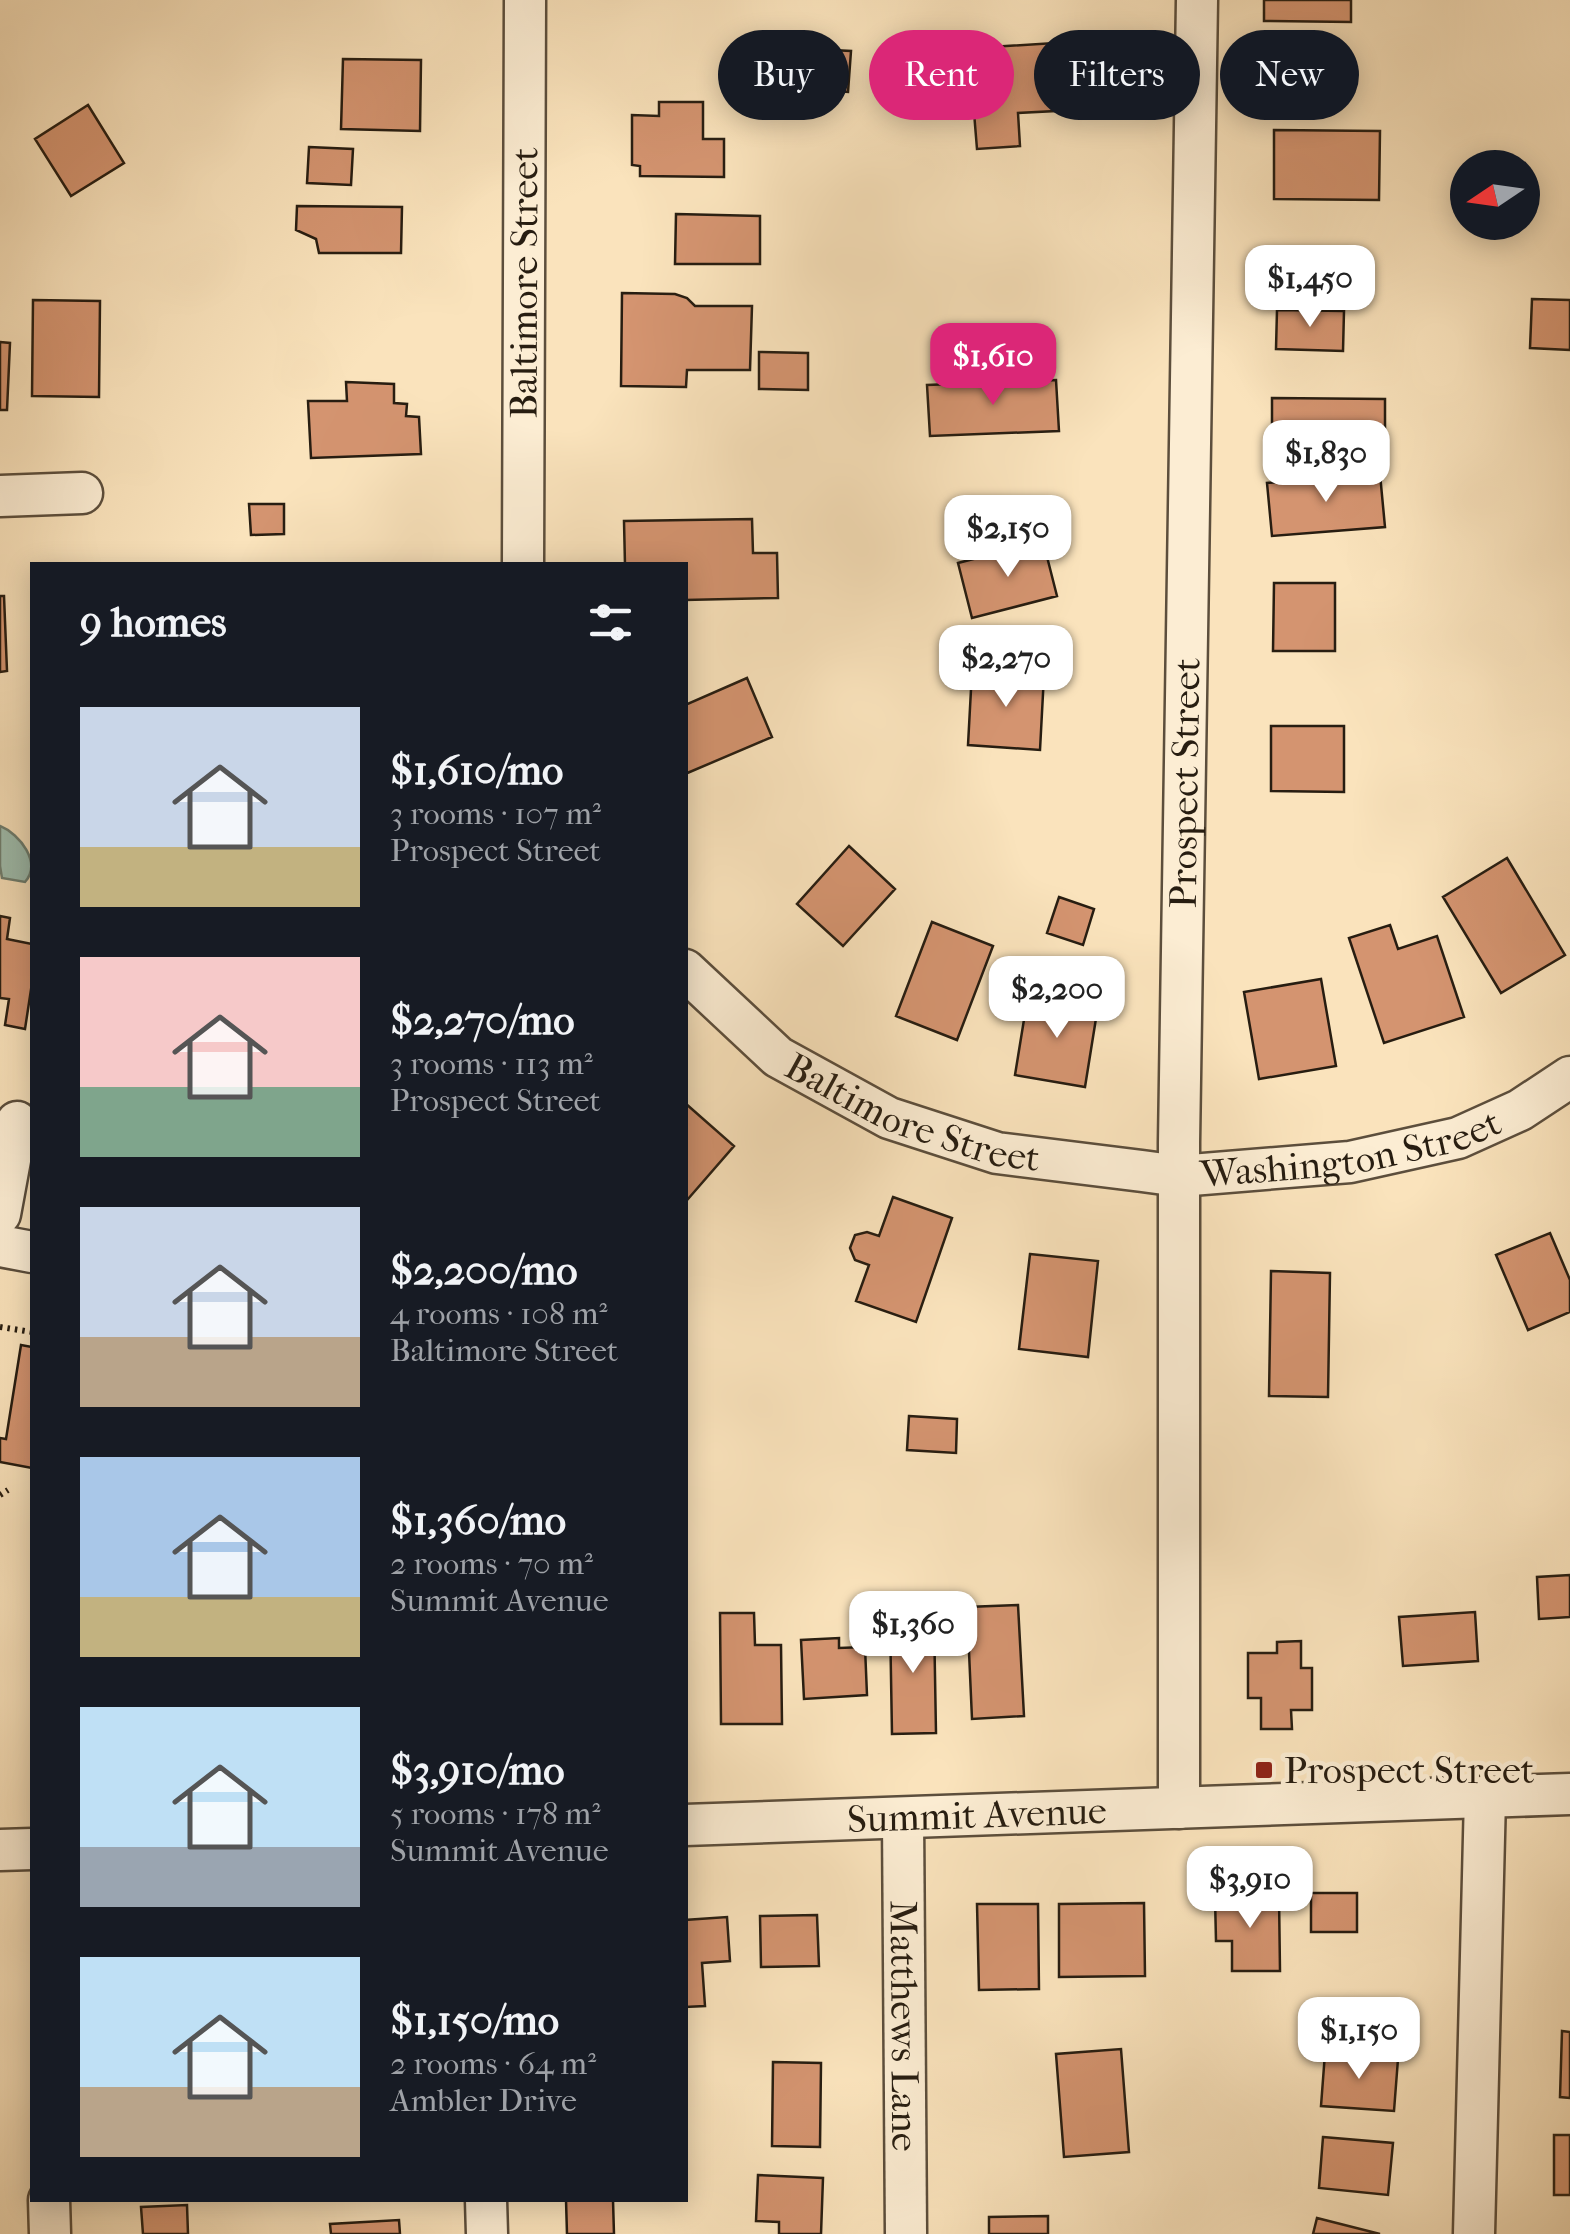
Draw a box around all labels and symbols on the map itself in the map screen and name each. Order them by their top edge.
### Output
street label: Baltimore Street [501,147,547,419]
north arrow [1450,150,1540,240]
pin: $1,450 [1229,245,1391,330]
pin: $1,610 [912,323,1074,408]
pin: $1,830 [1245,420,1407,505]
pin: $2,150 [927,495,1089,580]
pin: $2,270 [925,625,1087,710]
street label: Prospect Street [1160,657,1209,909]
pin: $2,200 [976,956,1138,1041]
street label: Baltimore Street [778,1043,1043,1181]
street label: Washington Street [1198,1099,1508,1197]
pin: $1,360 [832,1591,994,1676]
place label: Prospect Street [1284,1748,1535,1793]
marker: Prospect Street [1253,1759,1275,1781]
street label: Summit Avenue [846,1788,1107,1842]
pin: $3,910 [1169,1846,1331,1931]
street label: Matthews Lane [881,1900,928,2152]
pin: $1,150 [1278,1997,1440,2082]

